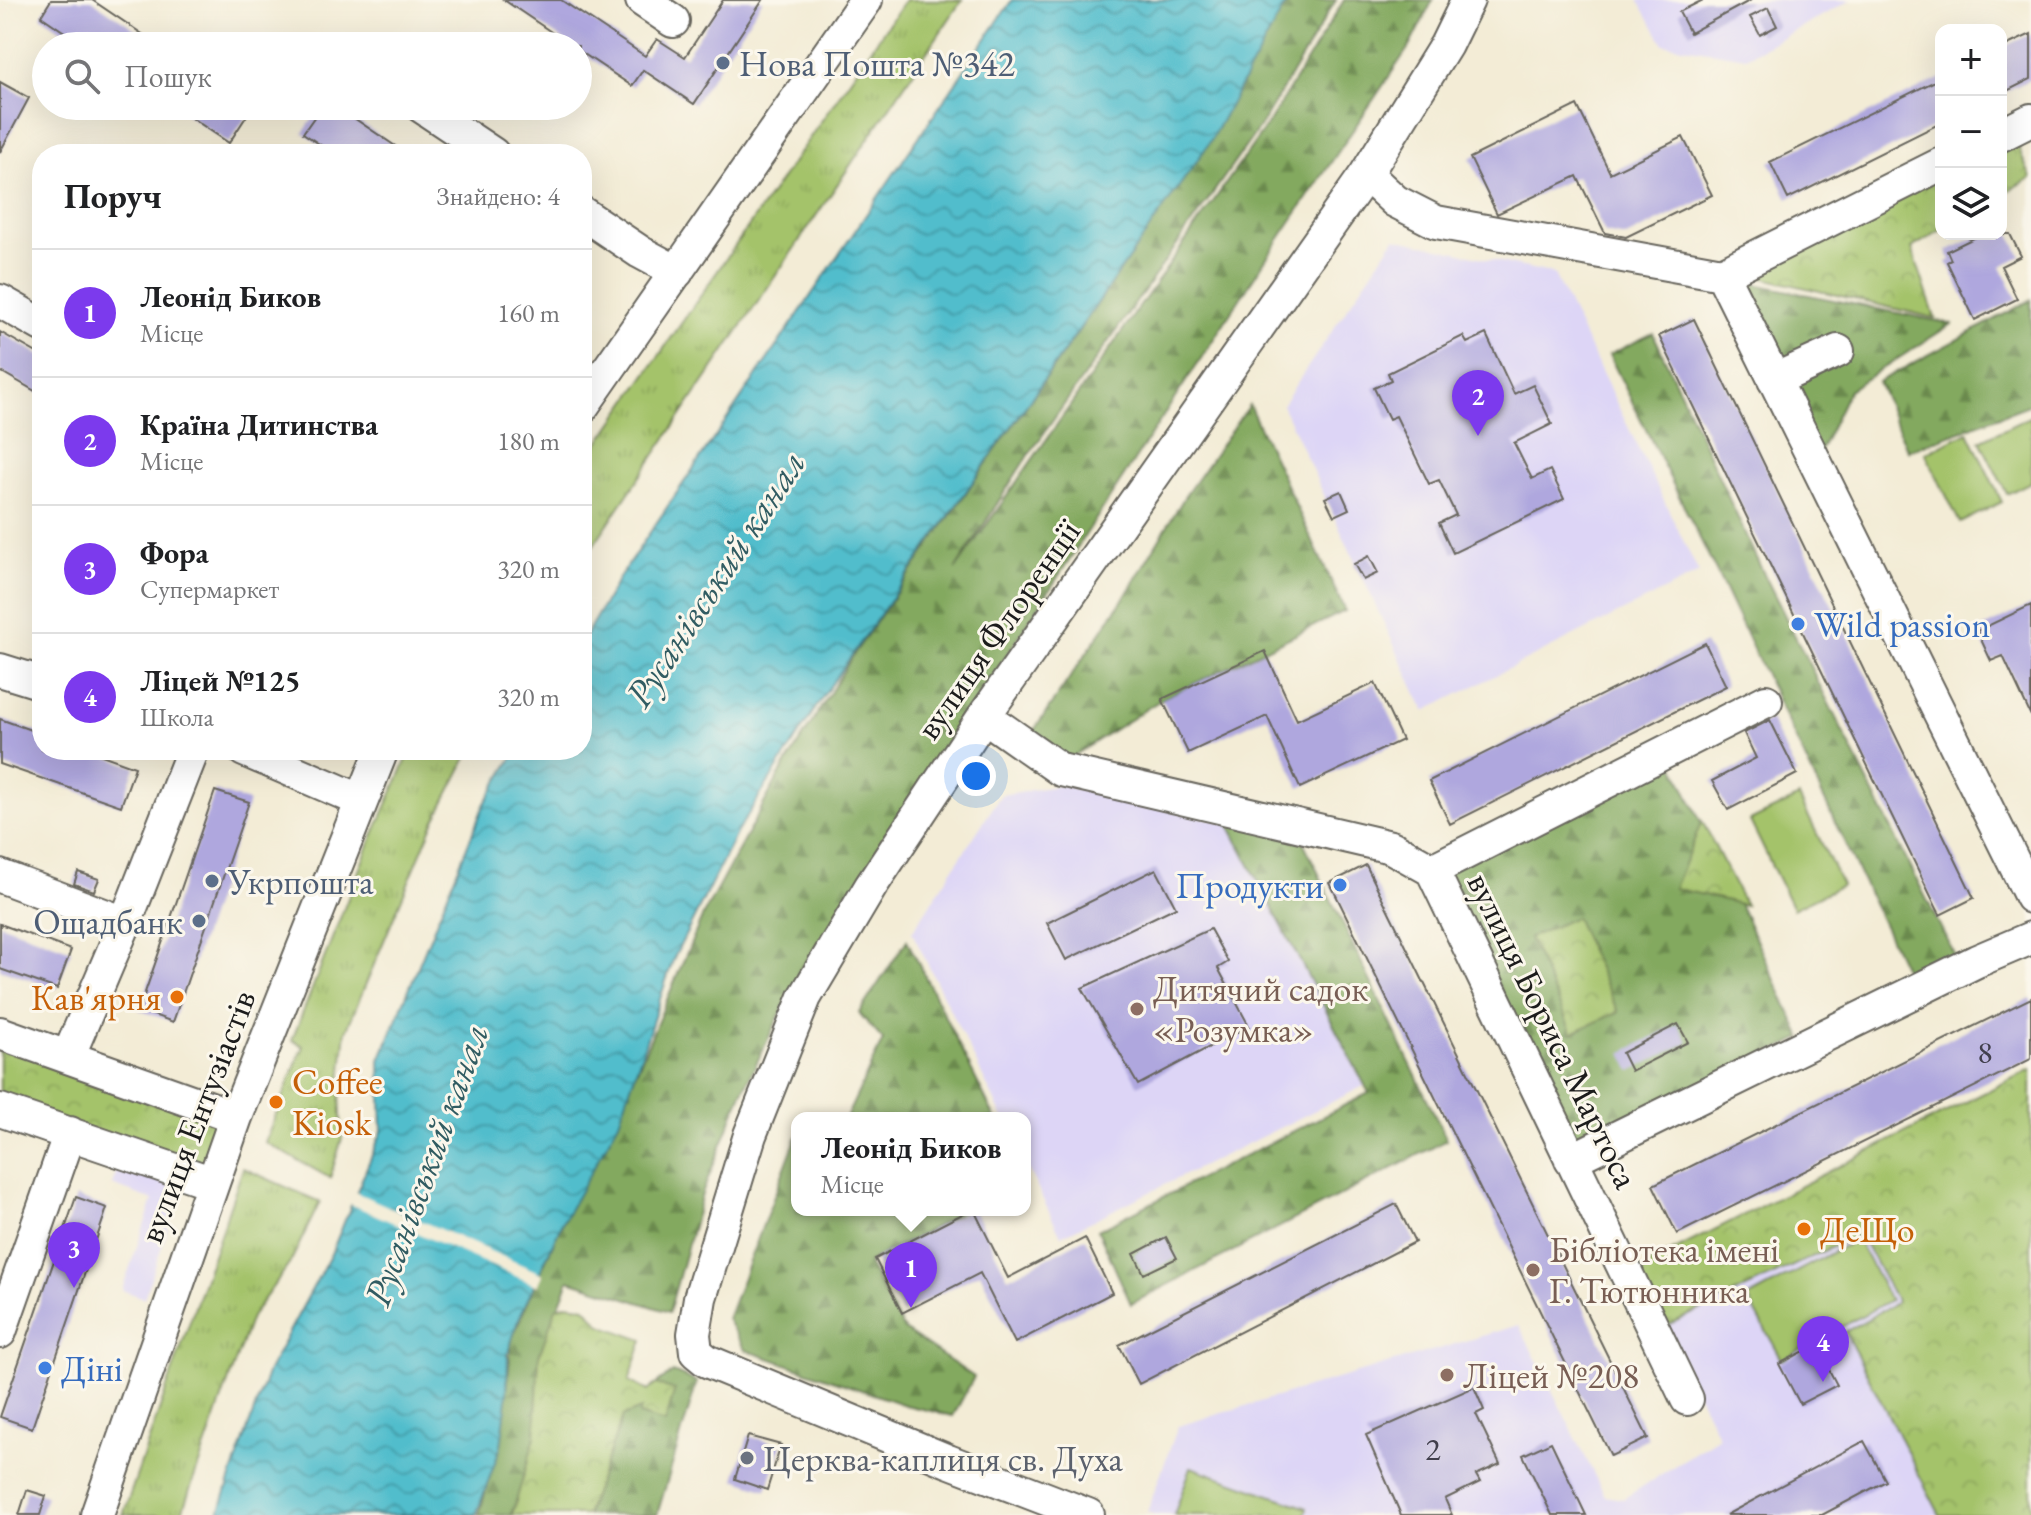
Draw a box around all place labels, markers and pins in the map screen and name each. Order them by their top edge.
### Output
place label: Нова Пошта №342 [739,40,1015,87]
marker: Нова Пошта №342 [714,54,732,72]
pin: 2 [1452,370,1504,436]
place label: Wild passion [1814,601,1990,648]
marker: Wild passion [1789,615,1807,633]
place label: Укрпошта [227,858,374,905]
place label: Продукти [1175,862,1324,909]
marker: Укрпошта [203,872,221,890]
marker: Продукти [1331,876,1349,894]
place label: Ощадбанк [33,898,183,945]
marker: Ощадбанк [190,912,208,930]
place label: Дитячий садок «Розумка» [1153,965,1369,1053]
place label: Кав'ярня [31,974,161,1021]
marker: Кав'ярня [168,988,186,1006]
marker: Дитячий садок «Розумка» [1128,1000,1146,1018]
place label: Coffee Kiosk [292,1058,383,1146]
marker: Coffee Kiosk [267,1093,285,1111]
place label: ДеЩо [1820,1206,1914,1253]
marker: ДеЩо [1795,1220,1813,1238]
pin: 3 [48,1222,100,1288]
place label: Бібліотека імені Г. Тютюнника [1549,1226,1779,1314]
pin: 1 [885,1242,937,1308]
marker: Бібліотека імені Г. Тютюнника [1524,1261,1542,1279]
pin: 4 [1797,1316,1849,1382]
place label: Діні [61,1345,123,1392]
place label: Ліцей №208 [1463,1352,1639,1399]
marker: Діні [36,1359,54,1377]
marker: Ліцей №208 [1438,1366,1456,1384]
place label: Церква-каплиця св. Духа [763,1435,1124,1482]
marker: Церква-каплиця св. Духа [738,1449,756,1467]

